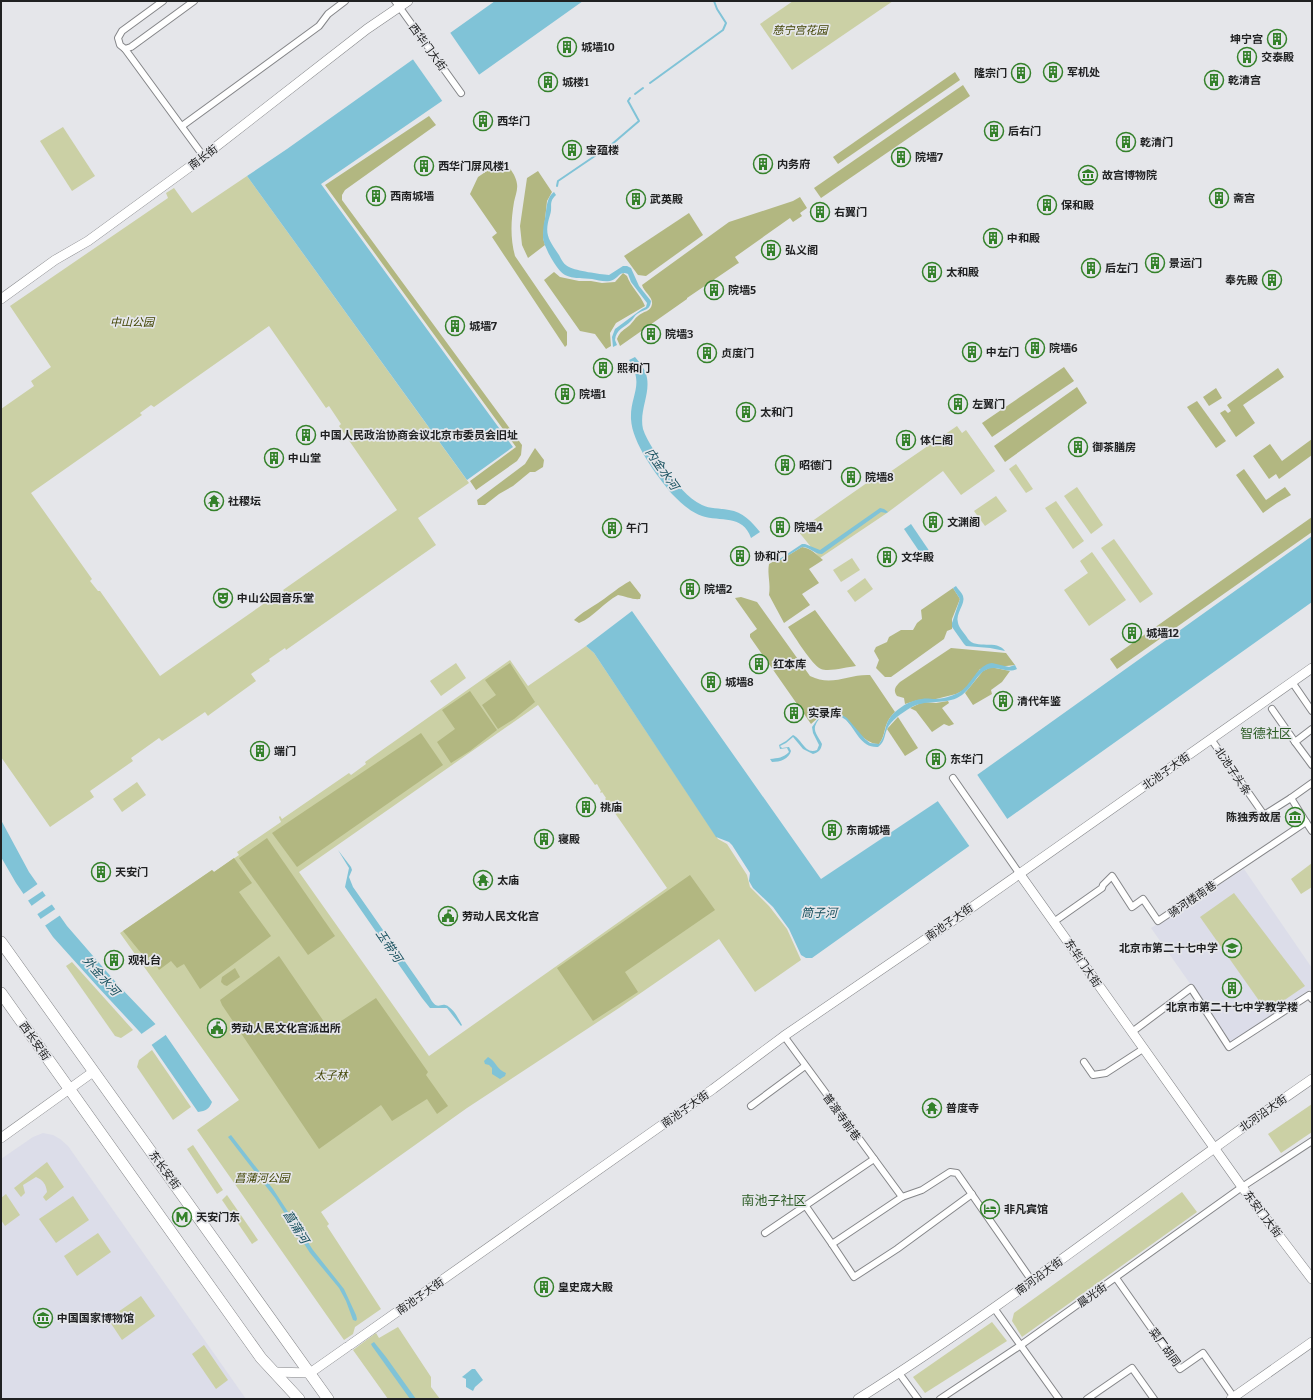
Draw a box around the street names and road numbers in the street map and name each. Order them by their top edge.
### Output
street label: 西华门大街 [406,21,449,73]
street label: 南长街 [186,142,220,173]
street label: 北池子头条 [1212,745,1253,798]
street label: 北池子大街 [1140,750,1193,793]
street label: 骑河楼南巷 [1166,879,1219,920]
street label: 南池子大街 [923,901,976,944]
street label: 东华门大街 [1062,937,1103,990]
street label: 西长安街 [17,1020,53,1063]
street label: 南池子大街 [659,1088,712,1131]
street label: 普渡寺前巷 [820,1091,863,1143]
street label: 北河沿大街 [1237,1092,1290,1135]
street label: 东长安街 [146,1149,183,1192]
street label: 东安门大街 [1241,1188,1284,1240]
street label: 南河沿大街 [1013,1255,1065,1298]
street label: 南池子大街 [394,1275,447,1318]
street label: 晨光街 [1075,1281,1110,1310]
street label: 菜厂胡同 [1146,1326,1183,1369]

